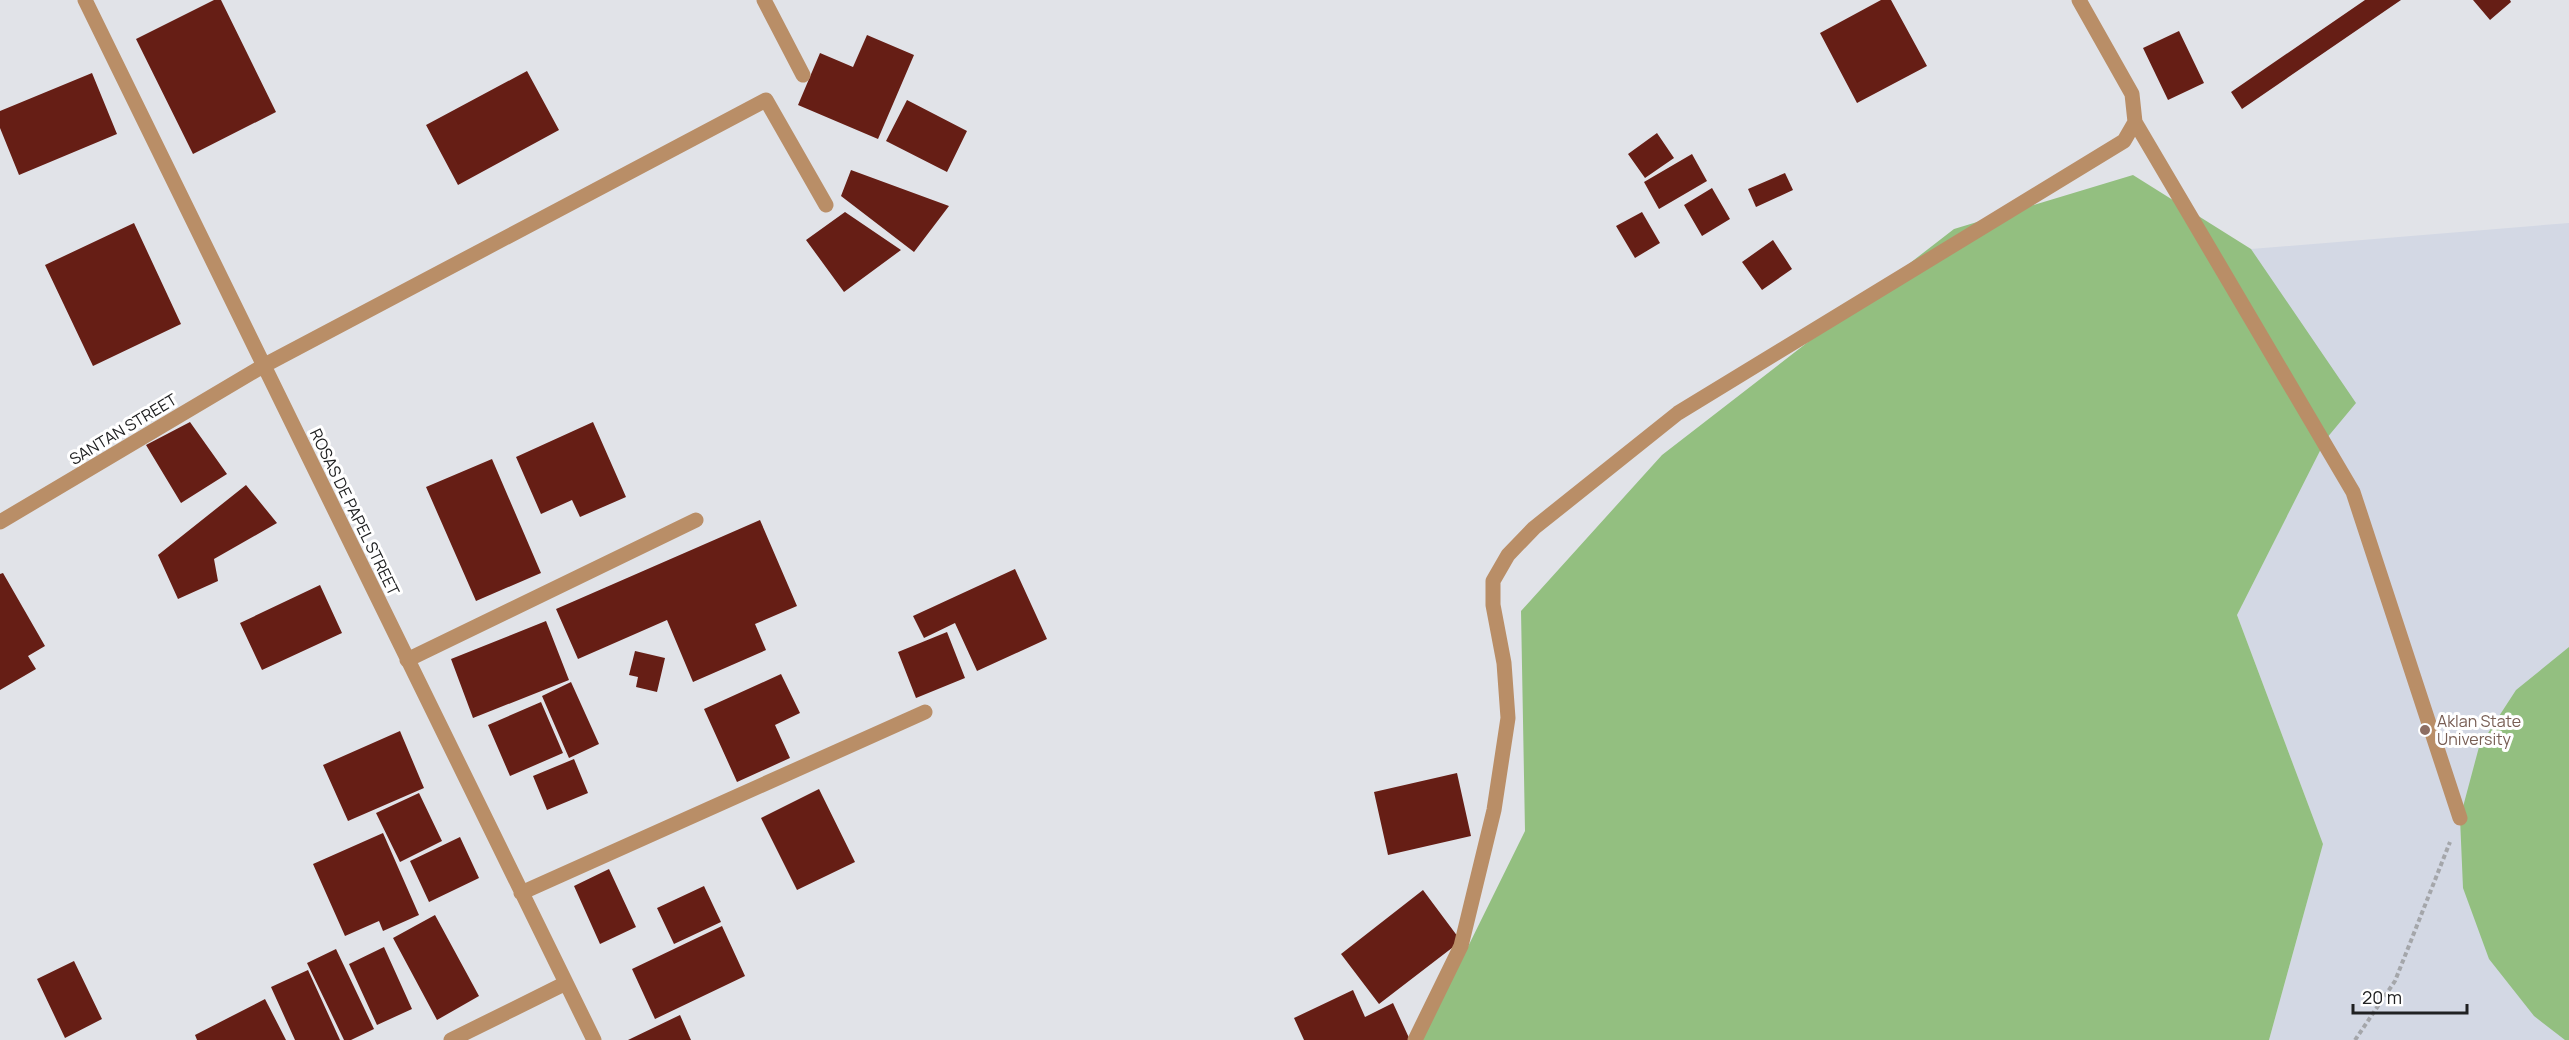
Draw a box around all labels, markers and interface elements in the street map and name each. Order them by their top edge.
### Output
street label: SANTAN STREET [65,388,181,470]
street label: ROSAS DE PAPEL STREET [305,425,405,600]
place label: Aklan State University [2437,710,2521,750]
marker: Aklan State University [2418,723,2432,737]
scale bar [2353,977,2467,1015]
text: 20 m [2362,985,2402,1009]

